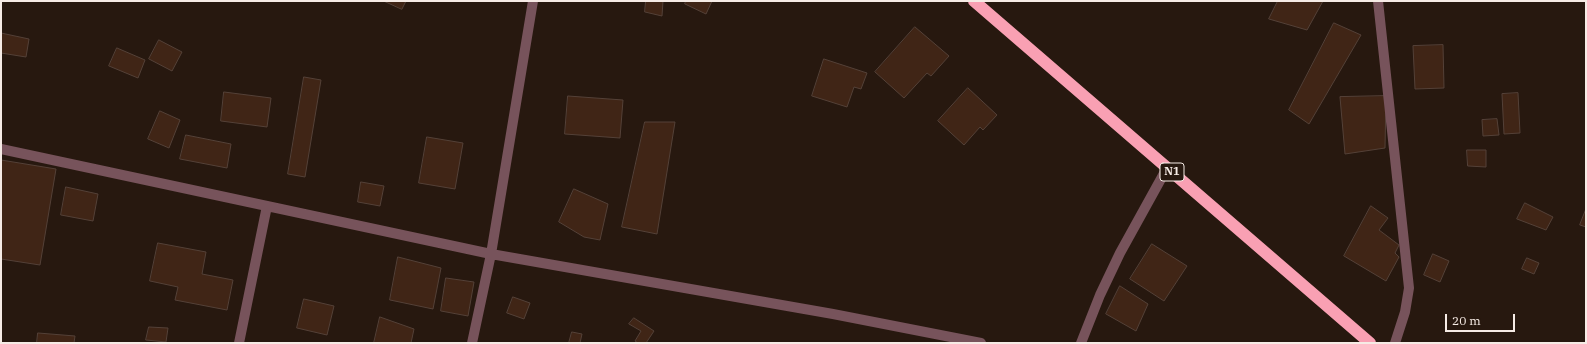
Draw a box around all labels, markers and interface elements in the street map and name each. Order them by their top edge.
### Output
road number: N1 [1160,163,1184,181]
scale bar [1447,306,1517,332]
text: 20 m [1452,313,1481,328]

